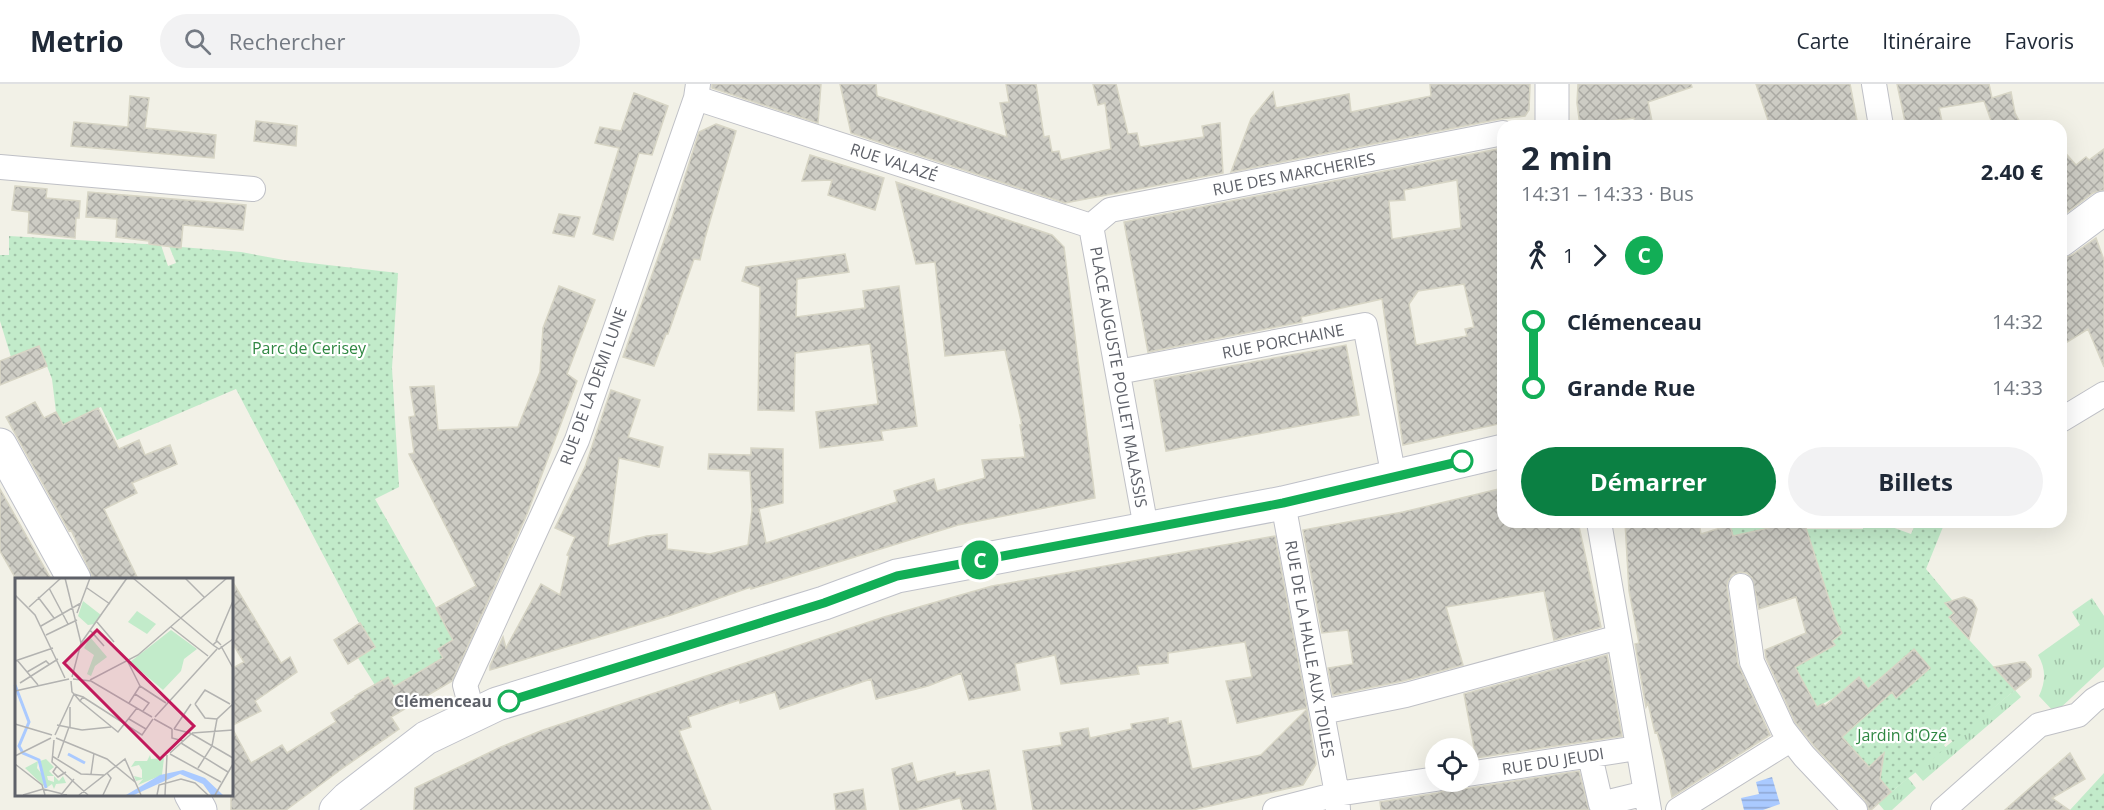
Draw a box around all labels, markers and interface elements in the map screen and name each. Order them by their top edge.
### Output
search box [160,14,580,68]
text: Metrio [30,22,124,60]
icon: search [181,25,214,58]
text: Rechercher [229,26,345,56]
text: Carte [1796,27,1849,55]
text: Itinéraire [1882,27,1971,55]
text: Favoris [2004,27,2074,55]
text: 2 min [1521,135,1613,180]
street label: RUE VALAZÉ [847,138,941,186]
street label: RUE DES MARCHERIES [1211,147,1377,201]
text: 2.40 € [1981,156,2043,186]
text: 14:31 – 14:33 · Bus [1521,180,1694,207]
icon: walk [1521,239,1554,272]
icon: forward [1583,239,1616,272]
text: C [1637,241,1651,269]
text: 1 [1563,242,1574,269]
street label: PLACE AUGUSTE POULET MALASSIS [1085,245,1153,509]
street label: RUE DE LA DEMI LUNE [554,304,632,468]
text: Clémenceau [1567,306,1702,336]
text: 14:32 [1992,308,2043,335]
street label: RUE PORCHAINE [1220,318,1346,364]
park label: Parc de Cerisey [252,337,367,359]
text: Grande Rue [1567,372,1695,402]
text: 14:33 [1992,374,2043,401]
button: Démarrer [1521,447,1776,516]
button: Billets [1788,447,2043,516]
unlabelled marker [1451,450,1473,472]
street label: RUE DE LA HALLE AUX TOILES [1280,539,1340,760]
line badge: C [960,540,1000,580]
text: C [973,546,987,574]
inset map [15,578,232,795]
place label: Clémenceau [394,690,492,712]
marker: Clémenceau [498,690,520,712]
park label: Jardin d'Ozé [1855,724,1947,746]
map controls [1425,738,1479,792]
button: locate [1425,738,1479,792]
street label: RUE DU JEUDI [1500,742,1606,780]

